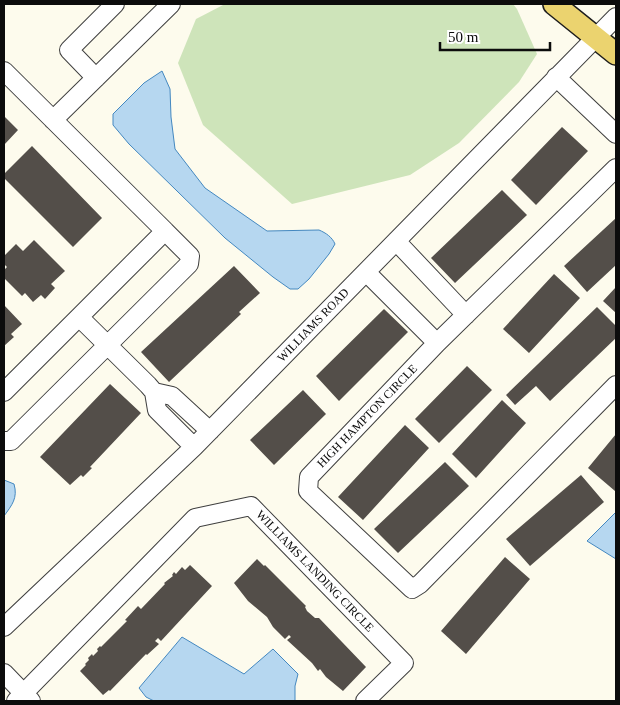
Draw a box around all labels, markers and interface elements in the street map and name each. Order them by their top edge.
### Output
scale bar [440,20,550,52]
text: 50 m [448,29,479,45]
street label: WILLIAMS ROAD [274,285,352,365]
street label: HIGH HAMPTON CIRCLE [314,362,420,470]
street label: WILLIAMS LANDING CIRCLE [253,507,377,635]

